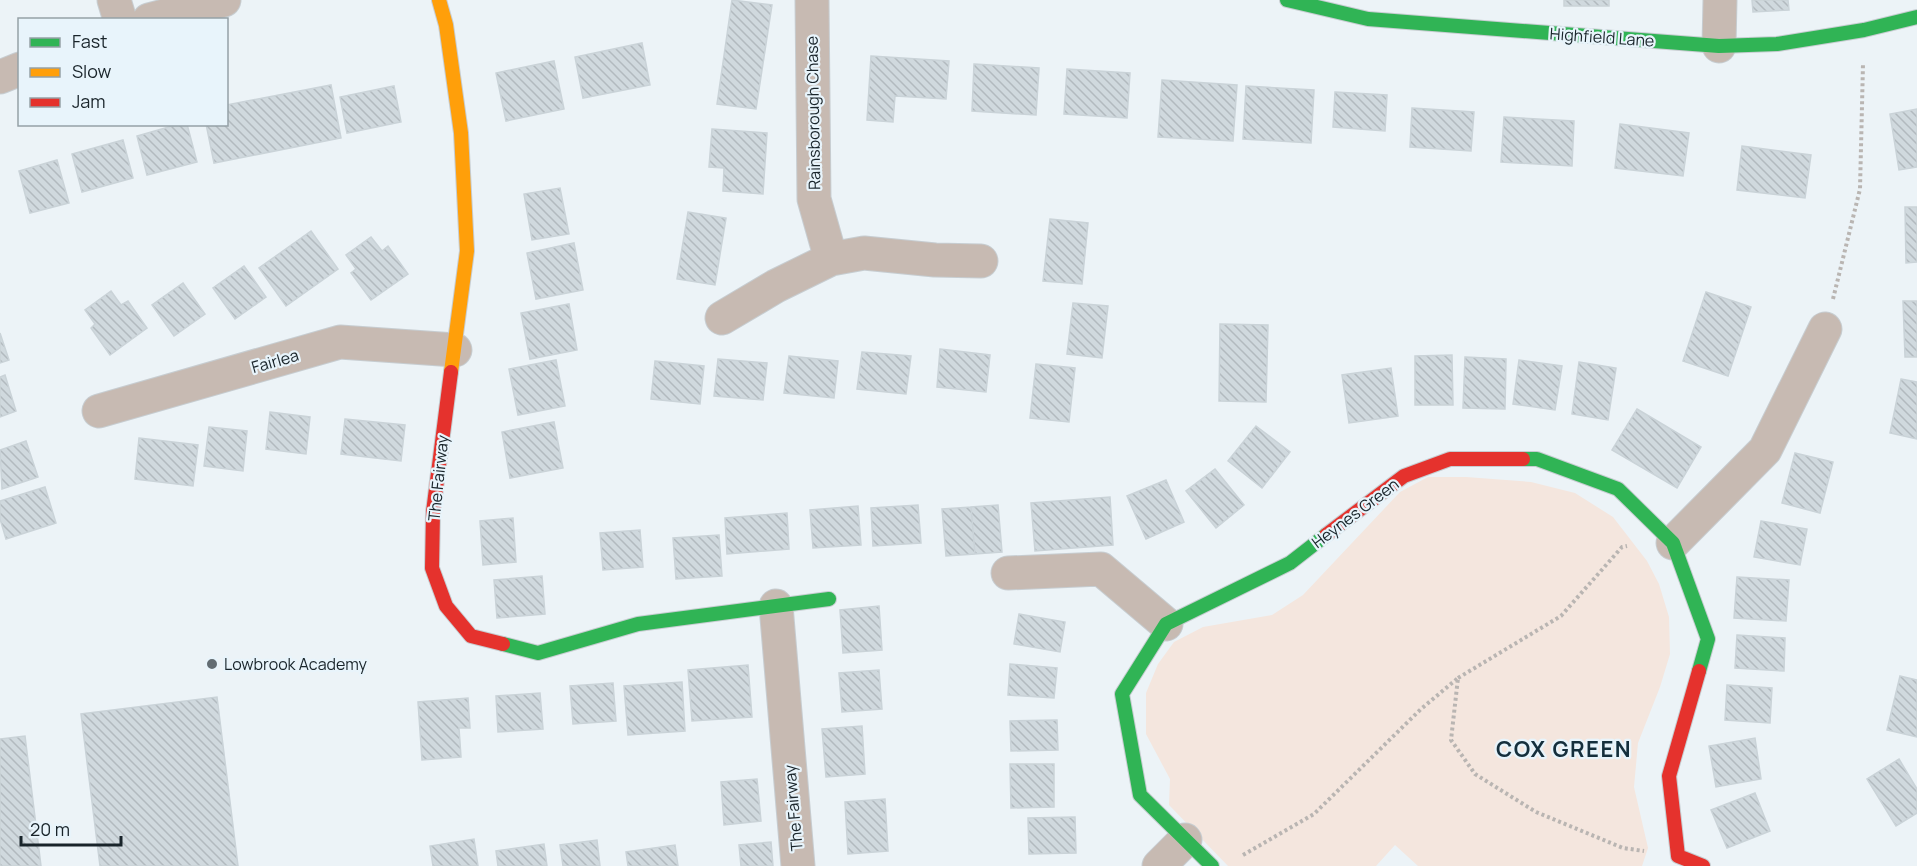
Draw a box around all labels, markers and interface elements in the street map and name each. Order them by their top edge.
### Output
legend [18,18,228,126]
street label: Highfield Lane [1549,22,1655,52]
text: Fast [72,29,107,53]
street label: Rainsborough Chase [801,36,825,190]
text: Slow [72,59,112,83]
text: Jam [72,89,106,113]
street label: Fairlea [249,344,301,378]
street label: The Fairway [423,433,454,522]
street label: Heynes Green [1307,473,1403,553]
place label: Lowbrook Academy [224,653,367,675]
marker: Lowbrook Academy [205,657,219,671]
district label: COX GREEN [1496,734,1632,764]
street label: The Fairway [778,763,808,852]
scale bar [21,809,122,847]
text: 20 m [30,817,70,841]

